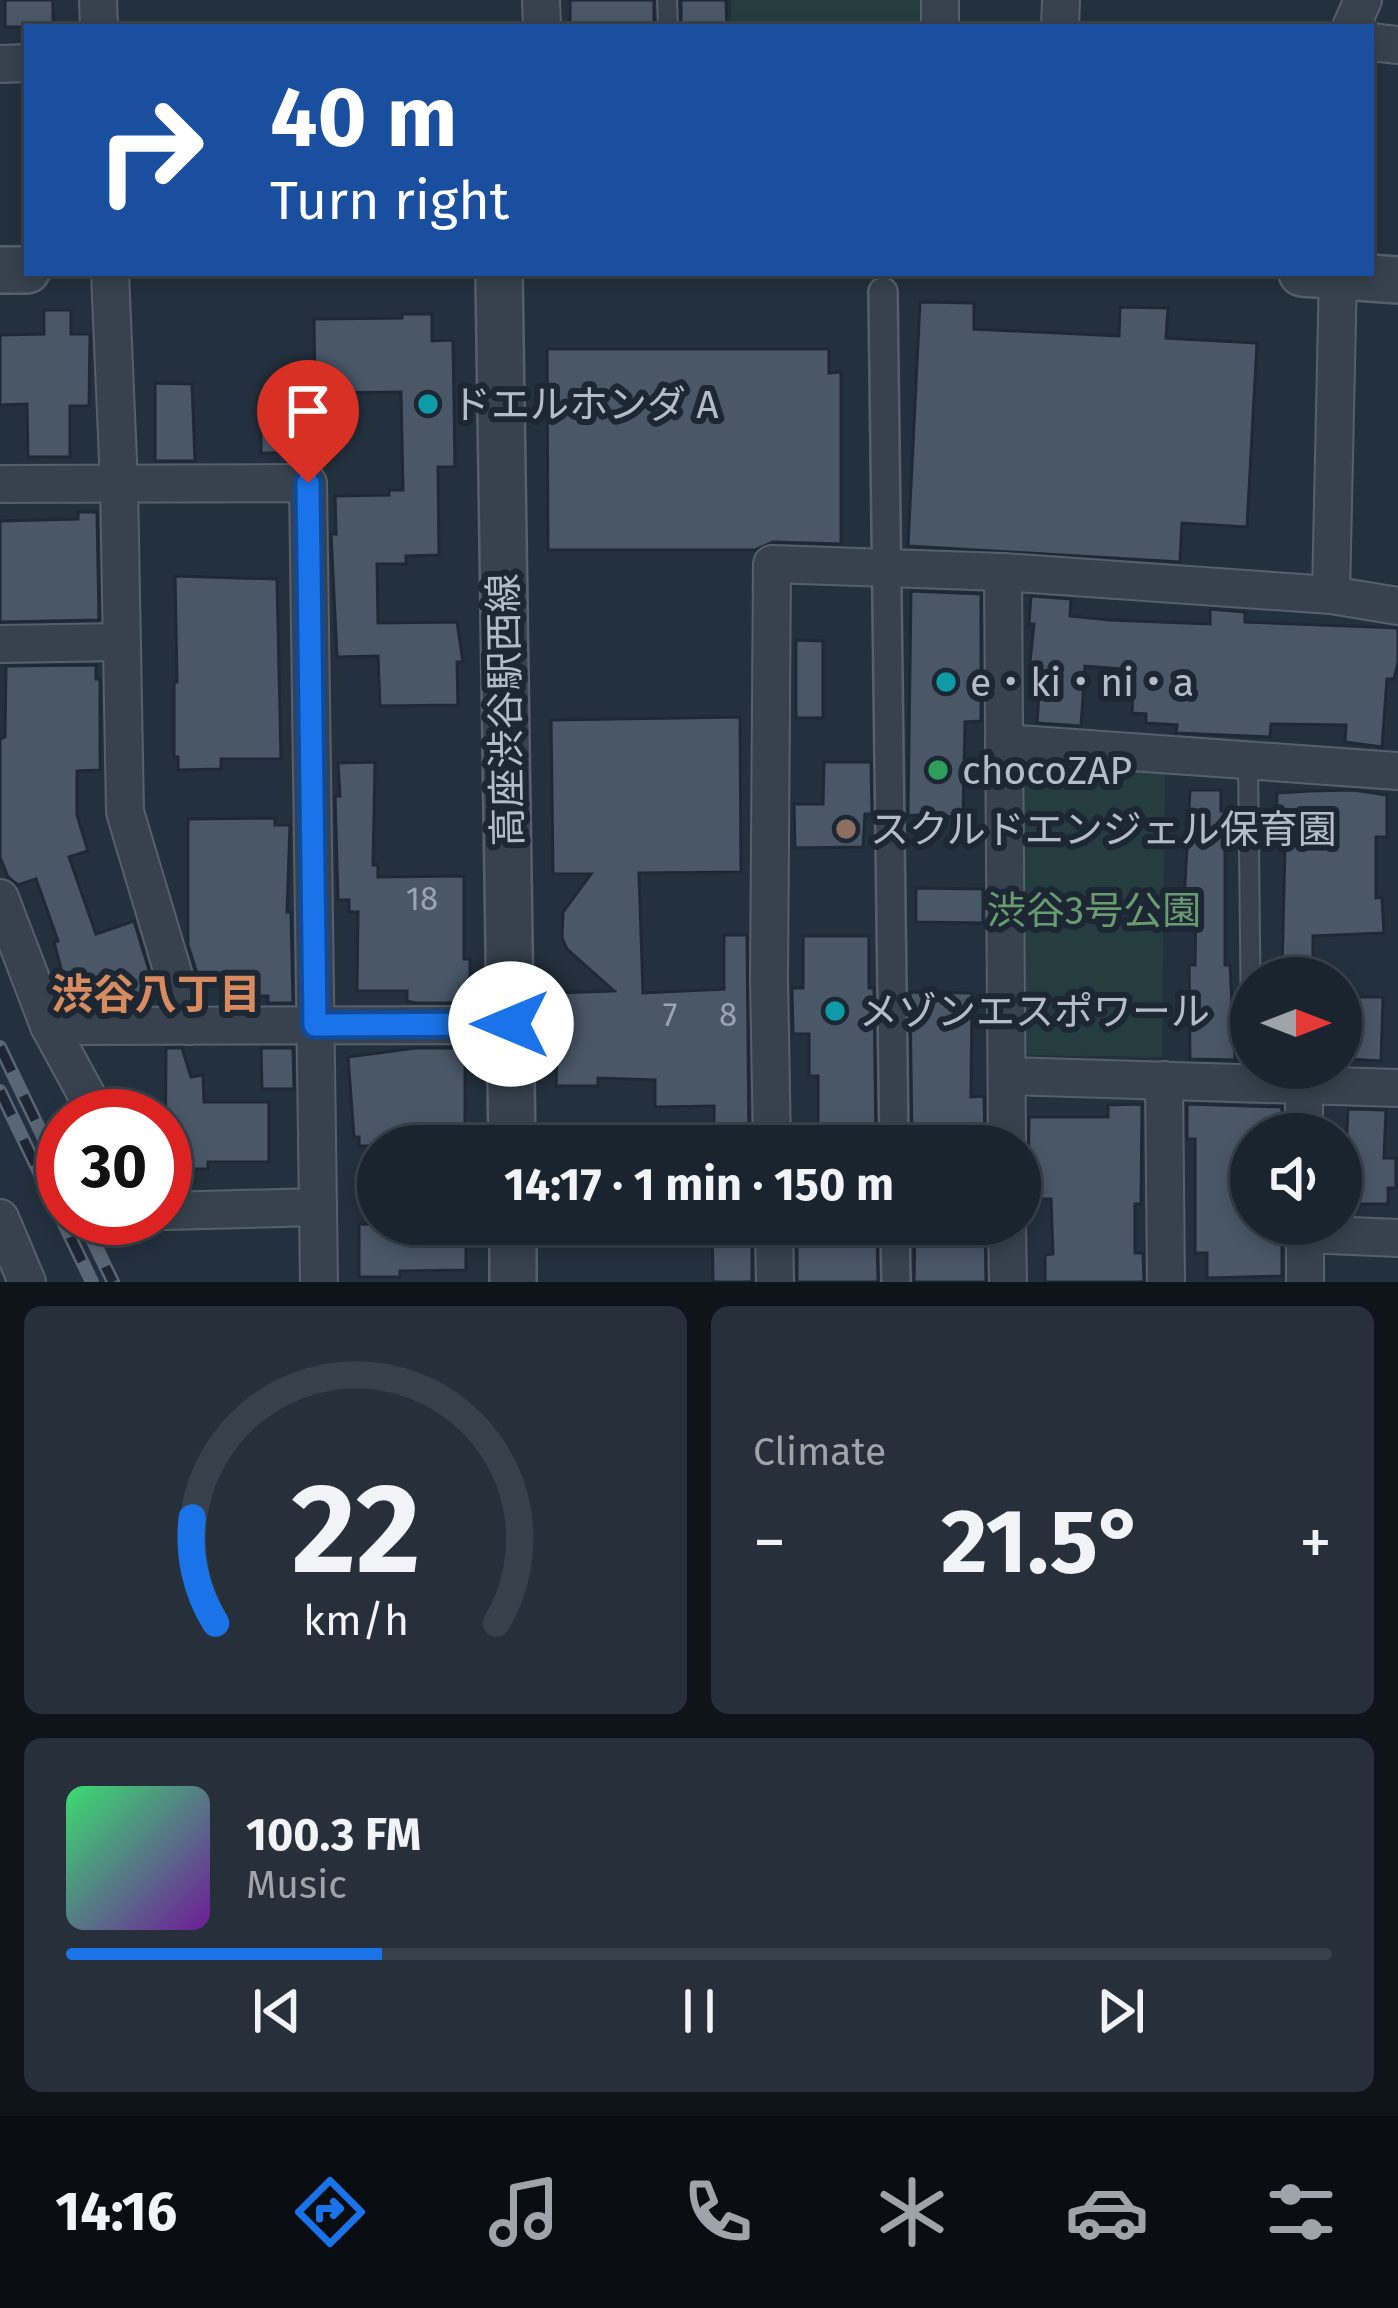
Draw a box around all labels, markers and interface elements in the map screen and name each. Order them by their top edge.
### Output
text: 40 m [270,67,458,168]
icon: right [72,72,228,228]
text: Turn right [270,169,509,233]
pin [257,360,359,483]
icon: arrive [275,378,341,444]
place label: ドエルホンダ A [452,382,719,428]
marker: ドエルホンダ A [415,391,441,417]
street label: 高座渋谷駅西線 [481,573,531,847]
place label: e・ki・ni・a [970,660,1194,706]
marker: e・ki・ni・a [933,669,959,695]
place label: chocoZAP [962,748,1132,794]
marker: chocoZAP [925,757,951,783]
place label: スクルドエンジェル保育園 [870,807,1337,853]
marker: スクルドエンジェル保育園 [833,816,859,842]
house number: 18 [406,879,438,919]
park label: 渋谷3号公園 [987,888,1201,934]
north arrow [1230,957,1362,1089]
map controls [1230,957,1362,1245]
position arrow [448,961,574,1087]
district label: 渋谷八丁目 [51,970,261,1020]
place label: メゾンエスポワール [859,989,1210,1035]
house number: 7 [663,995,677,1035]
house number: 8 [719,995,737,1035]
marker: メゾンエスポワール [822,998,848,1024]
speed limit sign: 30 [36,1089,192,1245]
button: sound [1230,1113,1362,1245]
text: 14:17 · 1 min · 150 m [504,1158,894,1212]
text: Climate [753,1429,886,1475]
text: 22 [291,1455,420,1605]
text: 21.5° [941,1488,1144,1596]
text: − [753,1503,786,1582]
text: + [1299,1503,1332,1582]
text: km/h [302,1595,409,1646]
text: 100.3 FM [246,1808,421,1862]
text: Music [246,1862,347,1908]
icon: previous [244,1978,310,2044]
icon: pause [666,1978,732,2044]
icon: next [1088,1978,1154,2044]
icon: directions [288,2170,372,2254]
icon: music [482,2170,566,2254]
icon: phone [676,2170,760,2254]
icon: climate [870,2170,954,2254]
icon: car [1065,2170,1149,2254]
icon: filters [1259,2170,1343,2254]
text: 14:16 [55,2180,177,2244]

